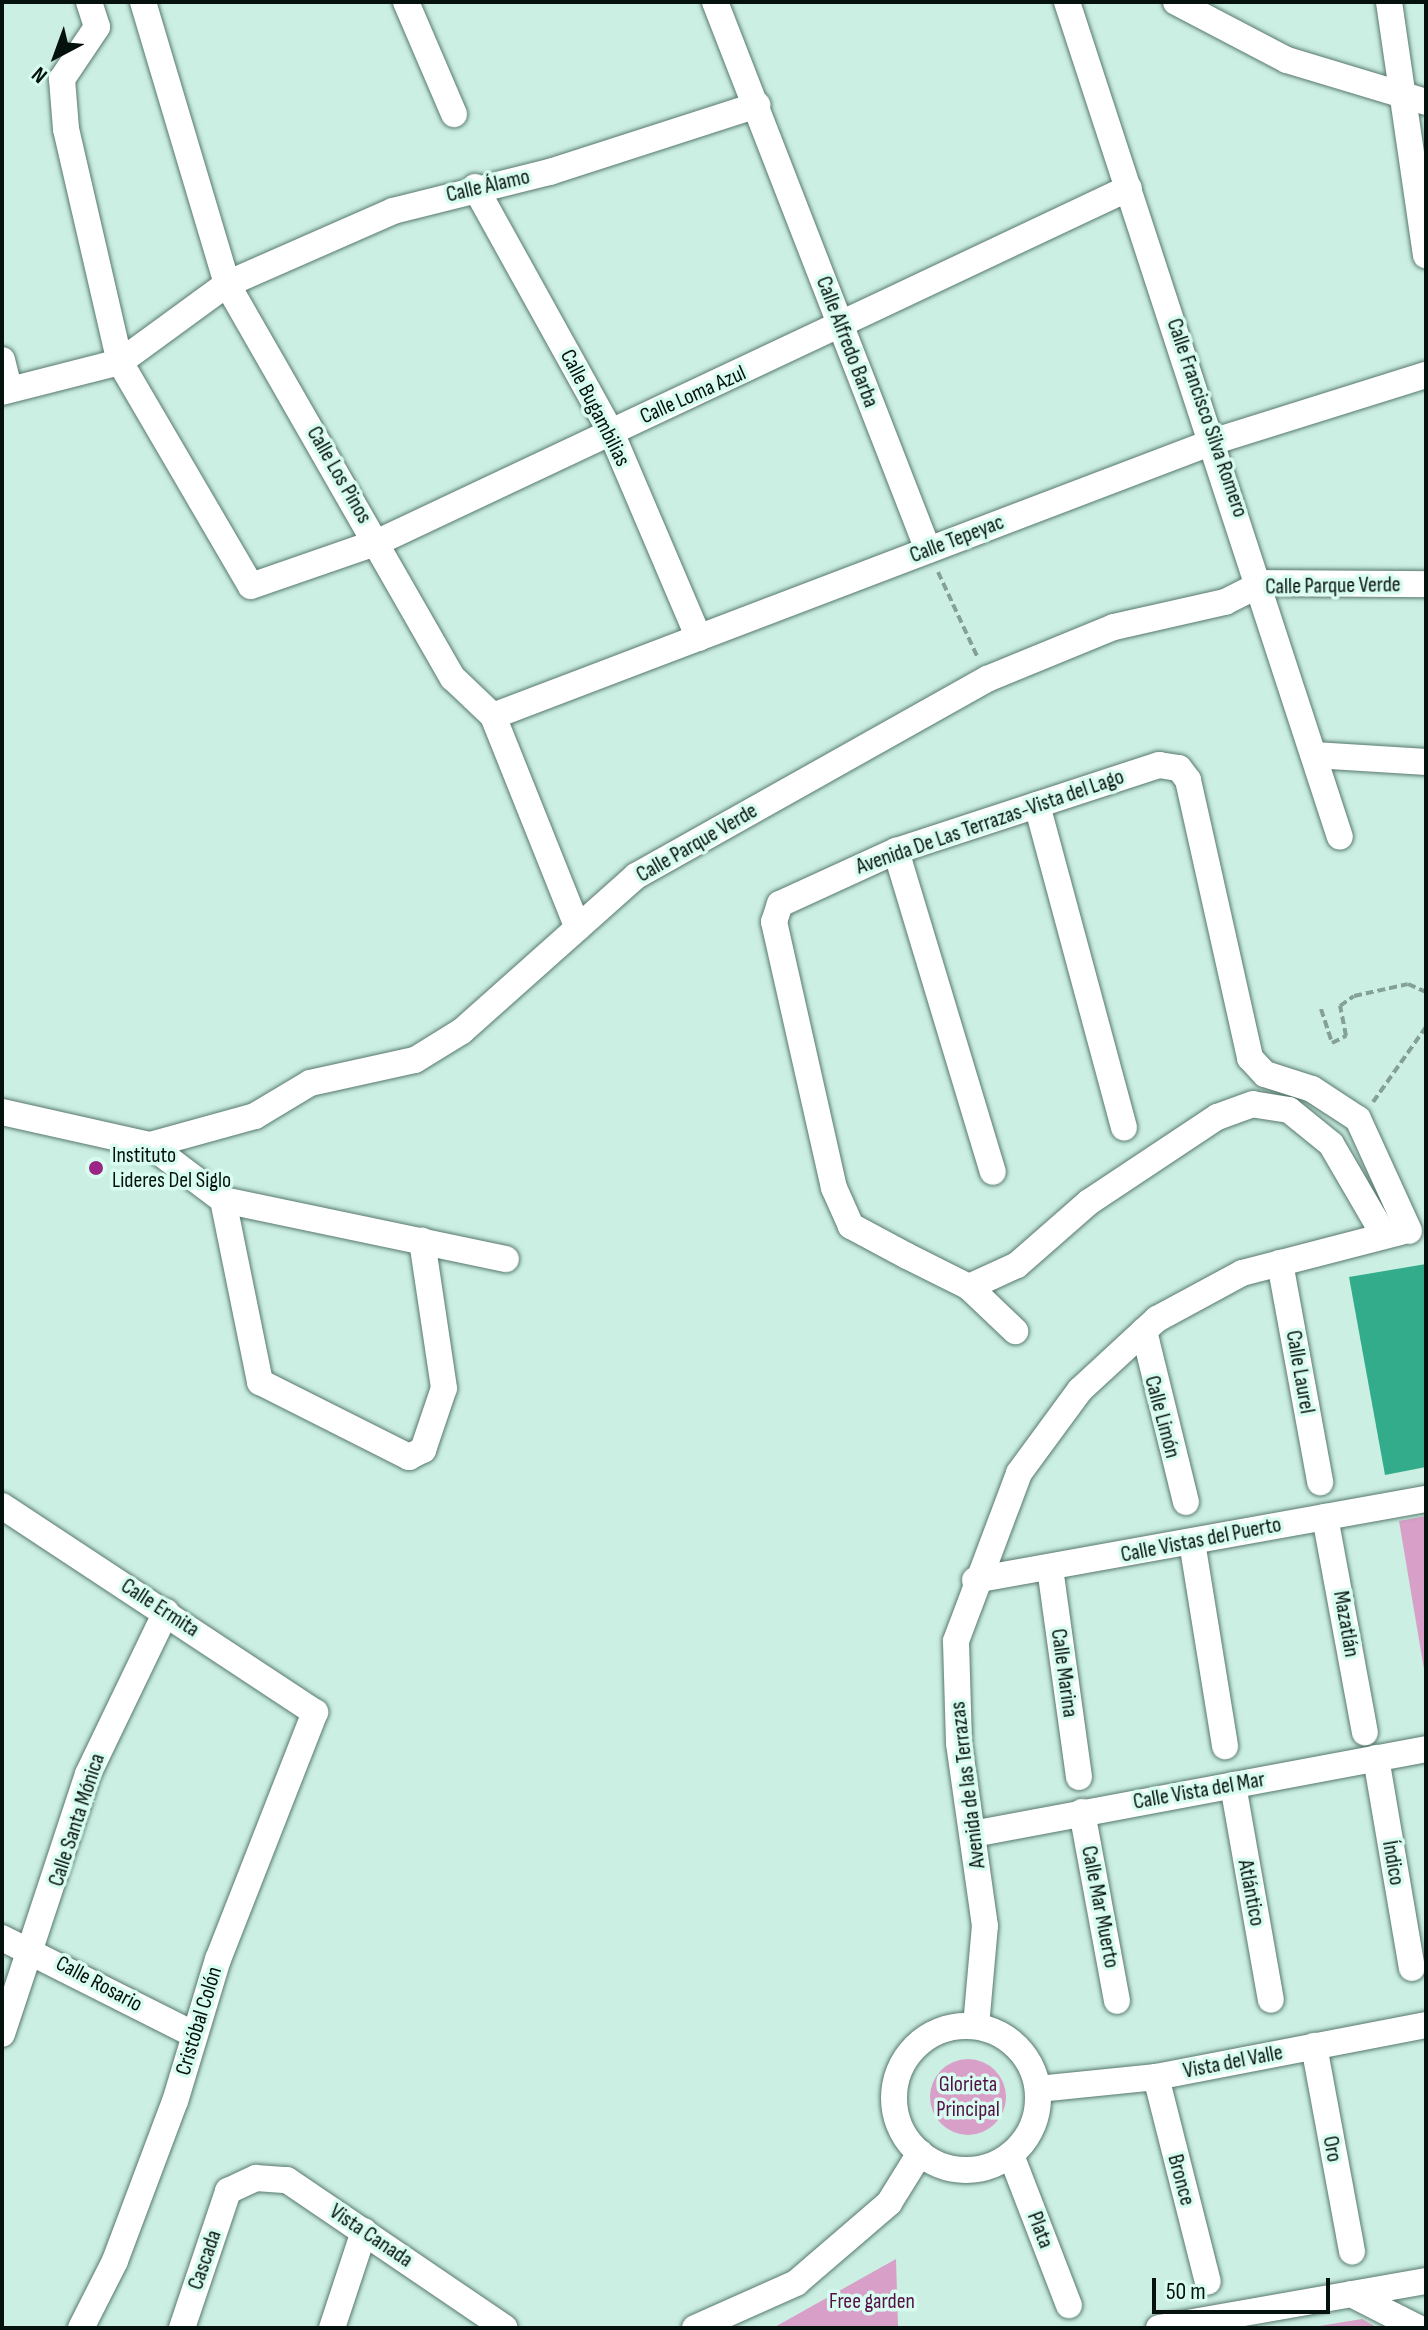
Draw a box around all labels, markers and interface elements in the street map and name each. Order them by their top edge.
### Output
north arrow [16,16,96,96]
text: N [27,60,53,89]
street label: Calle Álamo [444,164,532,208]
street label: Calle Alfredo Barba [810,273,884,411]
street label: Calle Francisco Silva Romero [1161,315,1253,521]
street label: Calle Bugambilias [554,345,636,471]
street label: Calle Loma Azul [636,360,750,430]
street label: Calle Los Pinos [301,422,377,528]
street label: Calle Tepeyac [906,509,1008,569]
street label: Calle Parque Verde [1265,572,1401,600]
street label: Avenida De Las Terrazas-Vista del Lago [853,764,1127,880]
street label: Calle Parque Verde [632,798,762,888]
place label: Instituto Lideres Del Siglo [112,1142,231,1194]
marker: Instituto Lideres Del Siglo [87,1159,105,1177]
street label: Calle Laurel [1280,1328,1320,1416]
street label: Calle Limón [1138,1373,1186,1461]
street label: Calle Vistas del Puerto [1119,1512,1283,1568]
street label: Calle Ermita [116,1573,204,1643]
street label: Mazatlán [1327,1589,1365,1659]
street label: Calle Marina [1045,1627,1083,1719]
street label: Avenida de las Terrazas [945,1700,991,1870]
street label: Calle Santa Mónica [43,1750,111,1890]
street label: Calle Vista del Mar [1131,1766,1267,1816]
street label: Índico [1376,1839,1410,1887]
street label: Calle Mar Muerto [1075,1844,1125,1970]
street label: Atlántico [1232,1858,1270,1928]
street label: Calle Rosario [51,1950,147,2018]
street label: Cristóbal Colón [170,1964,228,2078]
street label: Vista del Valle [1181,2039,1285,2085]
park label: Glorieta Principal [936,2071,1000,2122]
street label: Oro [1317,2134,1347,2164]
street label: Bronce [1162,2152,1200,2208]
street label: Vista Canada [324,2199,418,2273]
street label: Plata [1021,2208,1059,2252]
street label: Cascada [183,2227,227,2293]
scale bar [1156,2262,1334,2312]
text: 50 m [1166,2277,1206,2306]
park label: Free garden [829,2289,915,2315]

